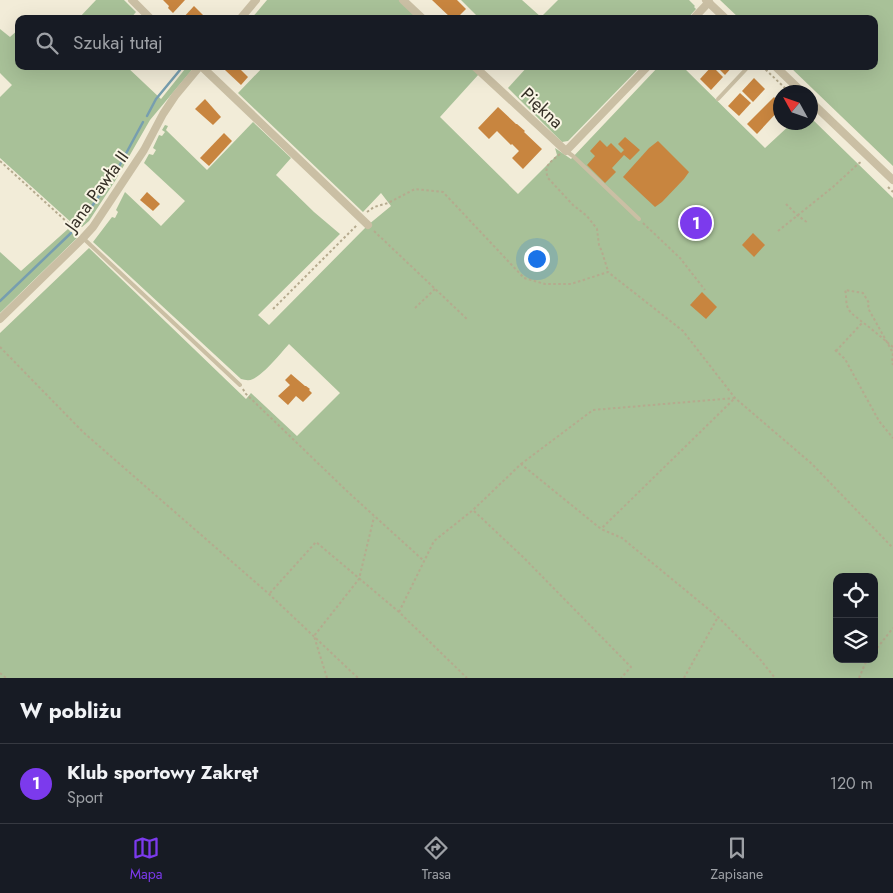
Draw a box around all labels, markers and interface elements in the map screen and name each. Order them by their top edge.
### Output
search box [15,15,878,70]
icon: search [33,29,61,57]
text: Szukaj tutaj [73,29,163,56]
street label: Piękna [515,81,569,135]
north arrow [773,85,818,130]
street label: Jana Pawła II [58,145,135,238]
pin: 1 [680,204,712,242]
your location [524,246,550,272]
map controls [833,573,878,663]
button: locate [833,573,878,618]
button: layers [833,618,878,663]
text: W pobliżu [20,696,121,726]
text: Klub sportowy Zakręt [67,759,258,786]
text: 1 [32,772,40,795]
text: 120 m [830,772,873,795]
text: Sport [67,786,103,809]
tab: Mapa [130,834,162,884]
tab: Trasa [422,834,451,884]
tab: Zapisane [710,834,763,884]

